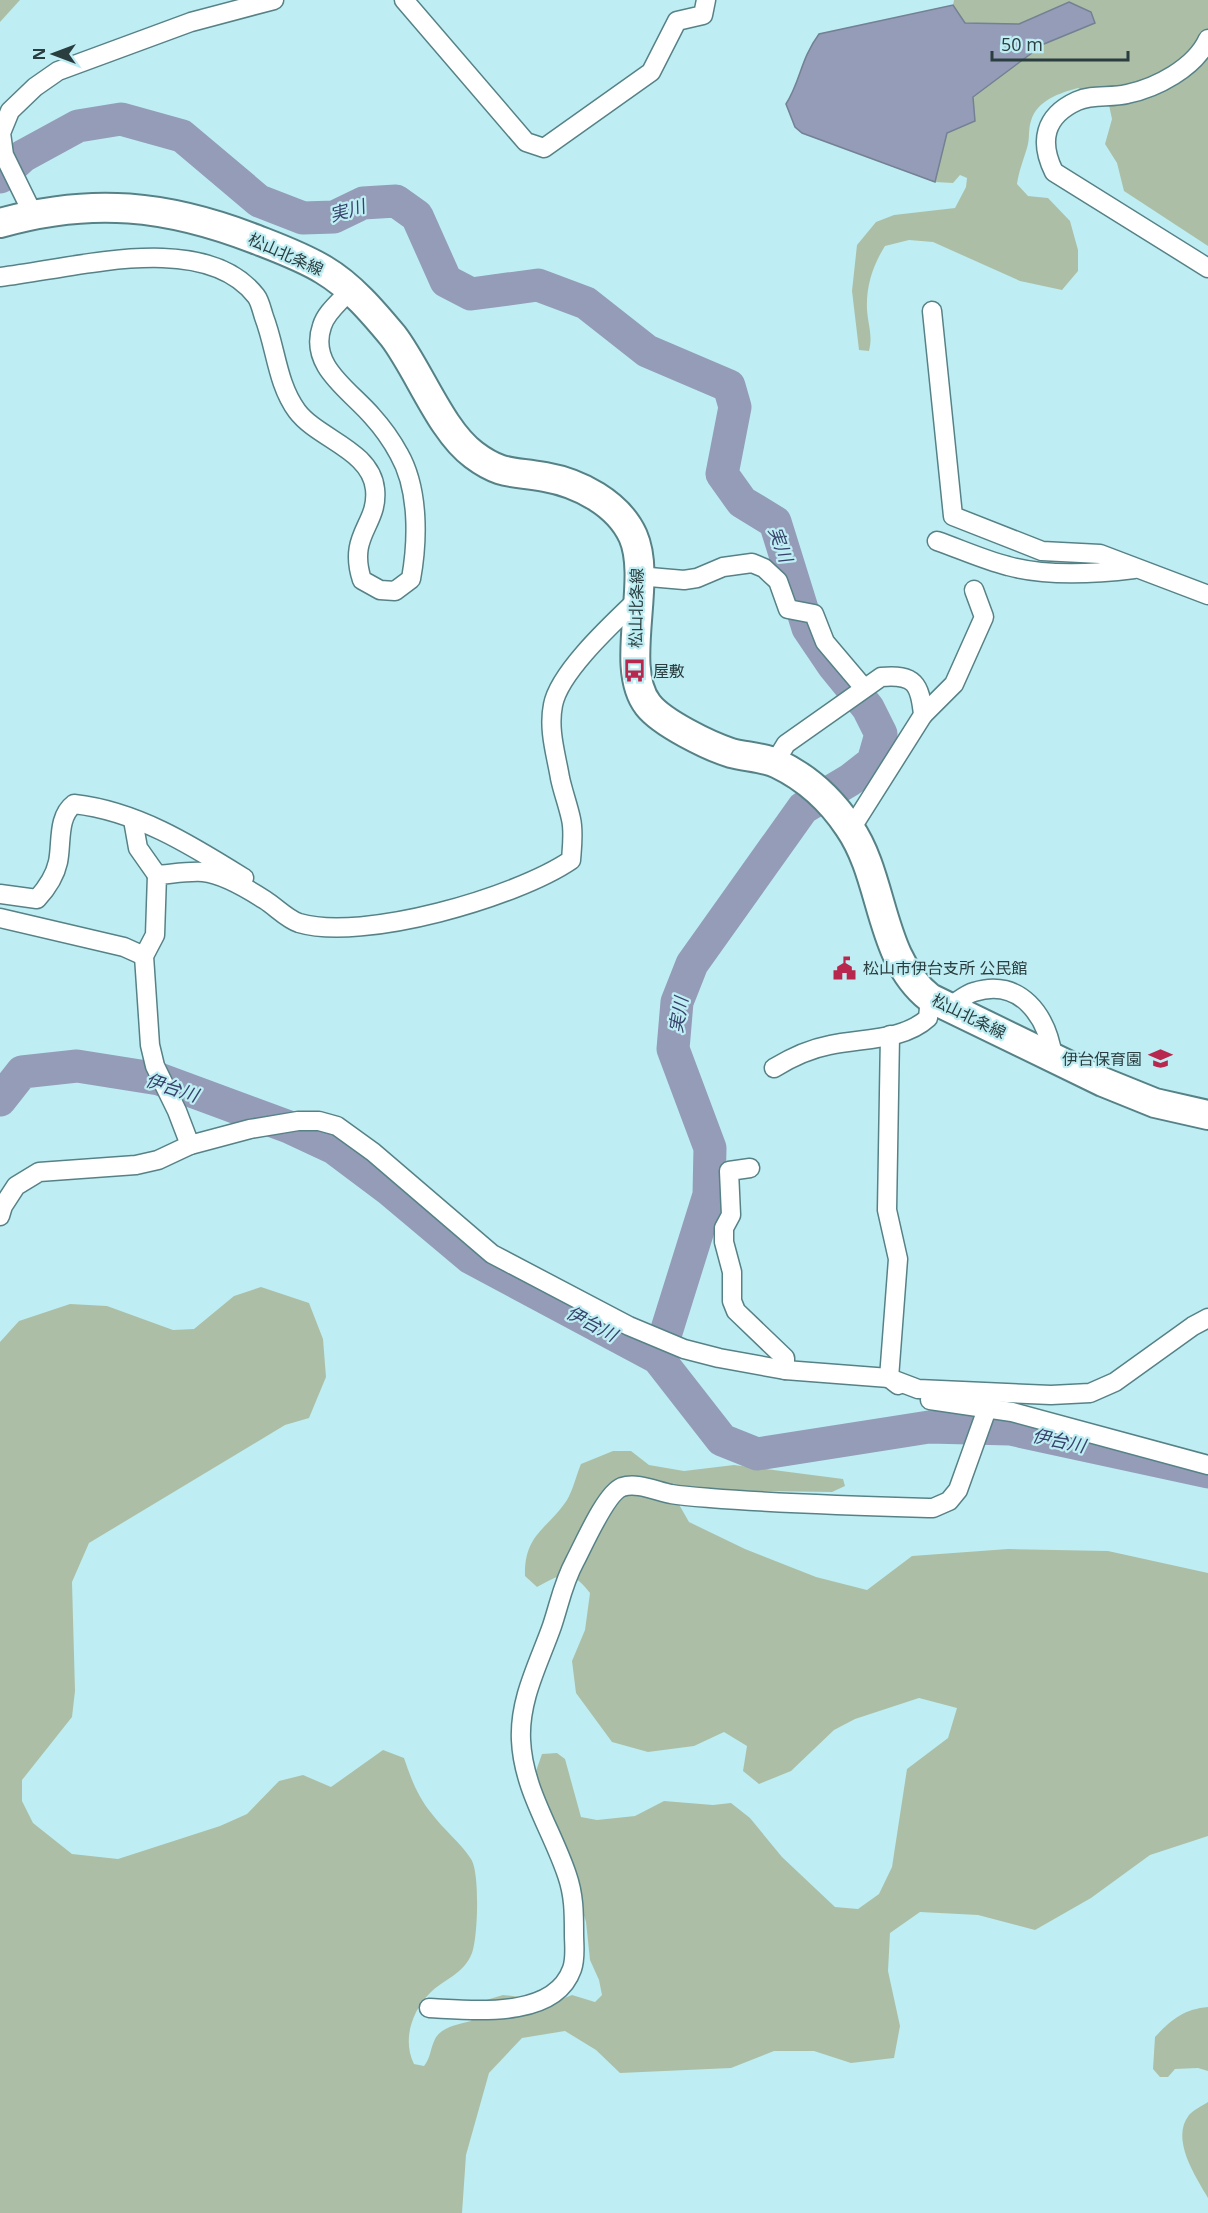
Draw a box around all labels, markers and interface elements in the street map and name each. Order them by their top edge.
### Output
north arrow [24,24,84,84]
scale bar [992,24,1128,62]
text: 50 m [1001,32,1043,56]
text: N [28,47,50,61]
water label: 実川 [326,193,370,226]
street label: 松山北条線 [245,228,327,280]
water label: 実川 [764,523,799,567]
street label: 松山北条線 [624,568,648,648]
bus stop icon: 屋敷 [622,658,648,684]
place label: 屋敷 [653,660,685,682]
public building icon: 松山市伊台支所 公民館 [832,955,858,981]
place label: 松山市伊台支所 公民館 [863,957,1027,979]
street label: 松山北条線 [928,989,1010,1043]
water label: 実川 [663,993,693,1035]
school or university icon: 伊台保育園 [1147,1046,1173,1072]
place label: 伊台保育園 [1062,1048,1142,1070]
water label: 伊台川 [143,1067,203,1107]
water label: 伊台川 [563,1300,623,1347]
water label: 伊台川 [1030,1423,1090,1458]

